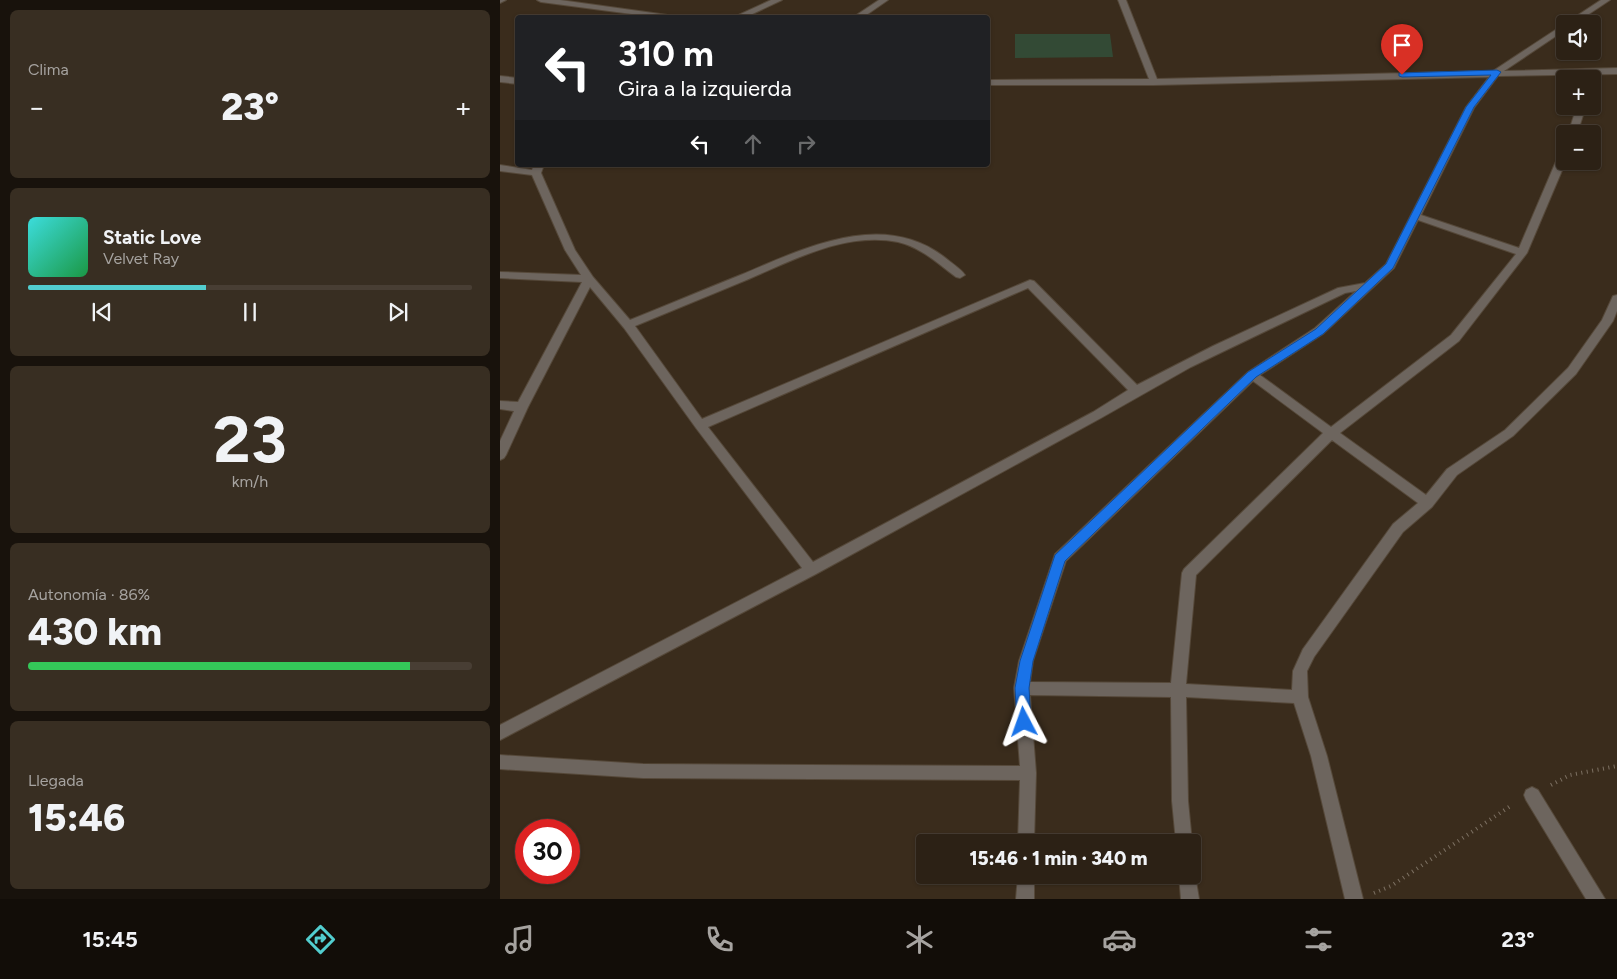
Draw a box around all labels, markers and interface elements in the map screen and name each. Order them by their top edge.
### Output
map controls [1556,15,1601,170]
button: sound [1556,15,1601,60]
pin [1381,24,1423,75]
icon: arrive [1388,31,1416,59]
text: 310 m [618,33,714,75]
icon: left [535,35,600,100]
text: Clima [28,60,69,79]
button: + [1556,70,1601,115]
text: Gira a la izquierda [618,75,792,102]
text: 23° [221,84,279,130]
text: − [28,90,45,124]
text: + [455,90,472,124]
button: − [1556,125,1601,170]
icon: left [686,130,714,158]
icon: ahead [739,130,767,158]
icon: right [792,130,820,158]
text: Static Love [103,226,201,249]
text: Velvet Ray [103,249,179,268]
icon: previous [88,298,116,326]
icon: pause [236,298,264,326]
icon: next [384,298,412,326]
text: 23 [213,400,287,478]
text: km/h [232,472,268,491]
text: Autonomía · 86% [28,585,150,604]
text: 430 km [28,609,162,655]
position arrow [997,695,1049,747]
text: Llegada [28,771,84,790]
text: 15:46 [28,795,125,841]
speed limit sign: 30 [515,819,580,884]
text: 15:46 · 1 min · 340 m [969,847,1148,870]
icon: directions [303,922,338,957]
icon: music [502,922,537,957]
icon: phone [702,922,737,957]
icon: climate [902,922,937,957]
icon: car [1102,922,1137,957]
icon: filters [1301,922,1336,957]
text: 15:45 [82,926,138,953]
text: 23° [1501,926,1535,953]

